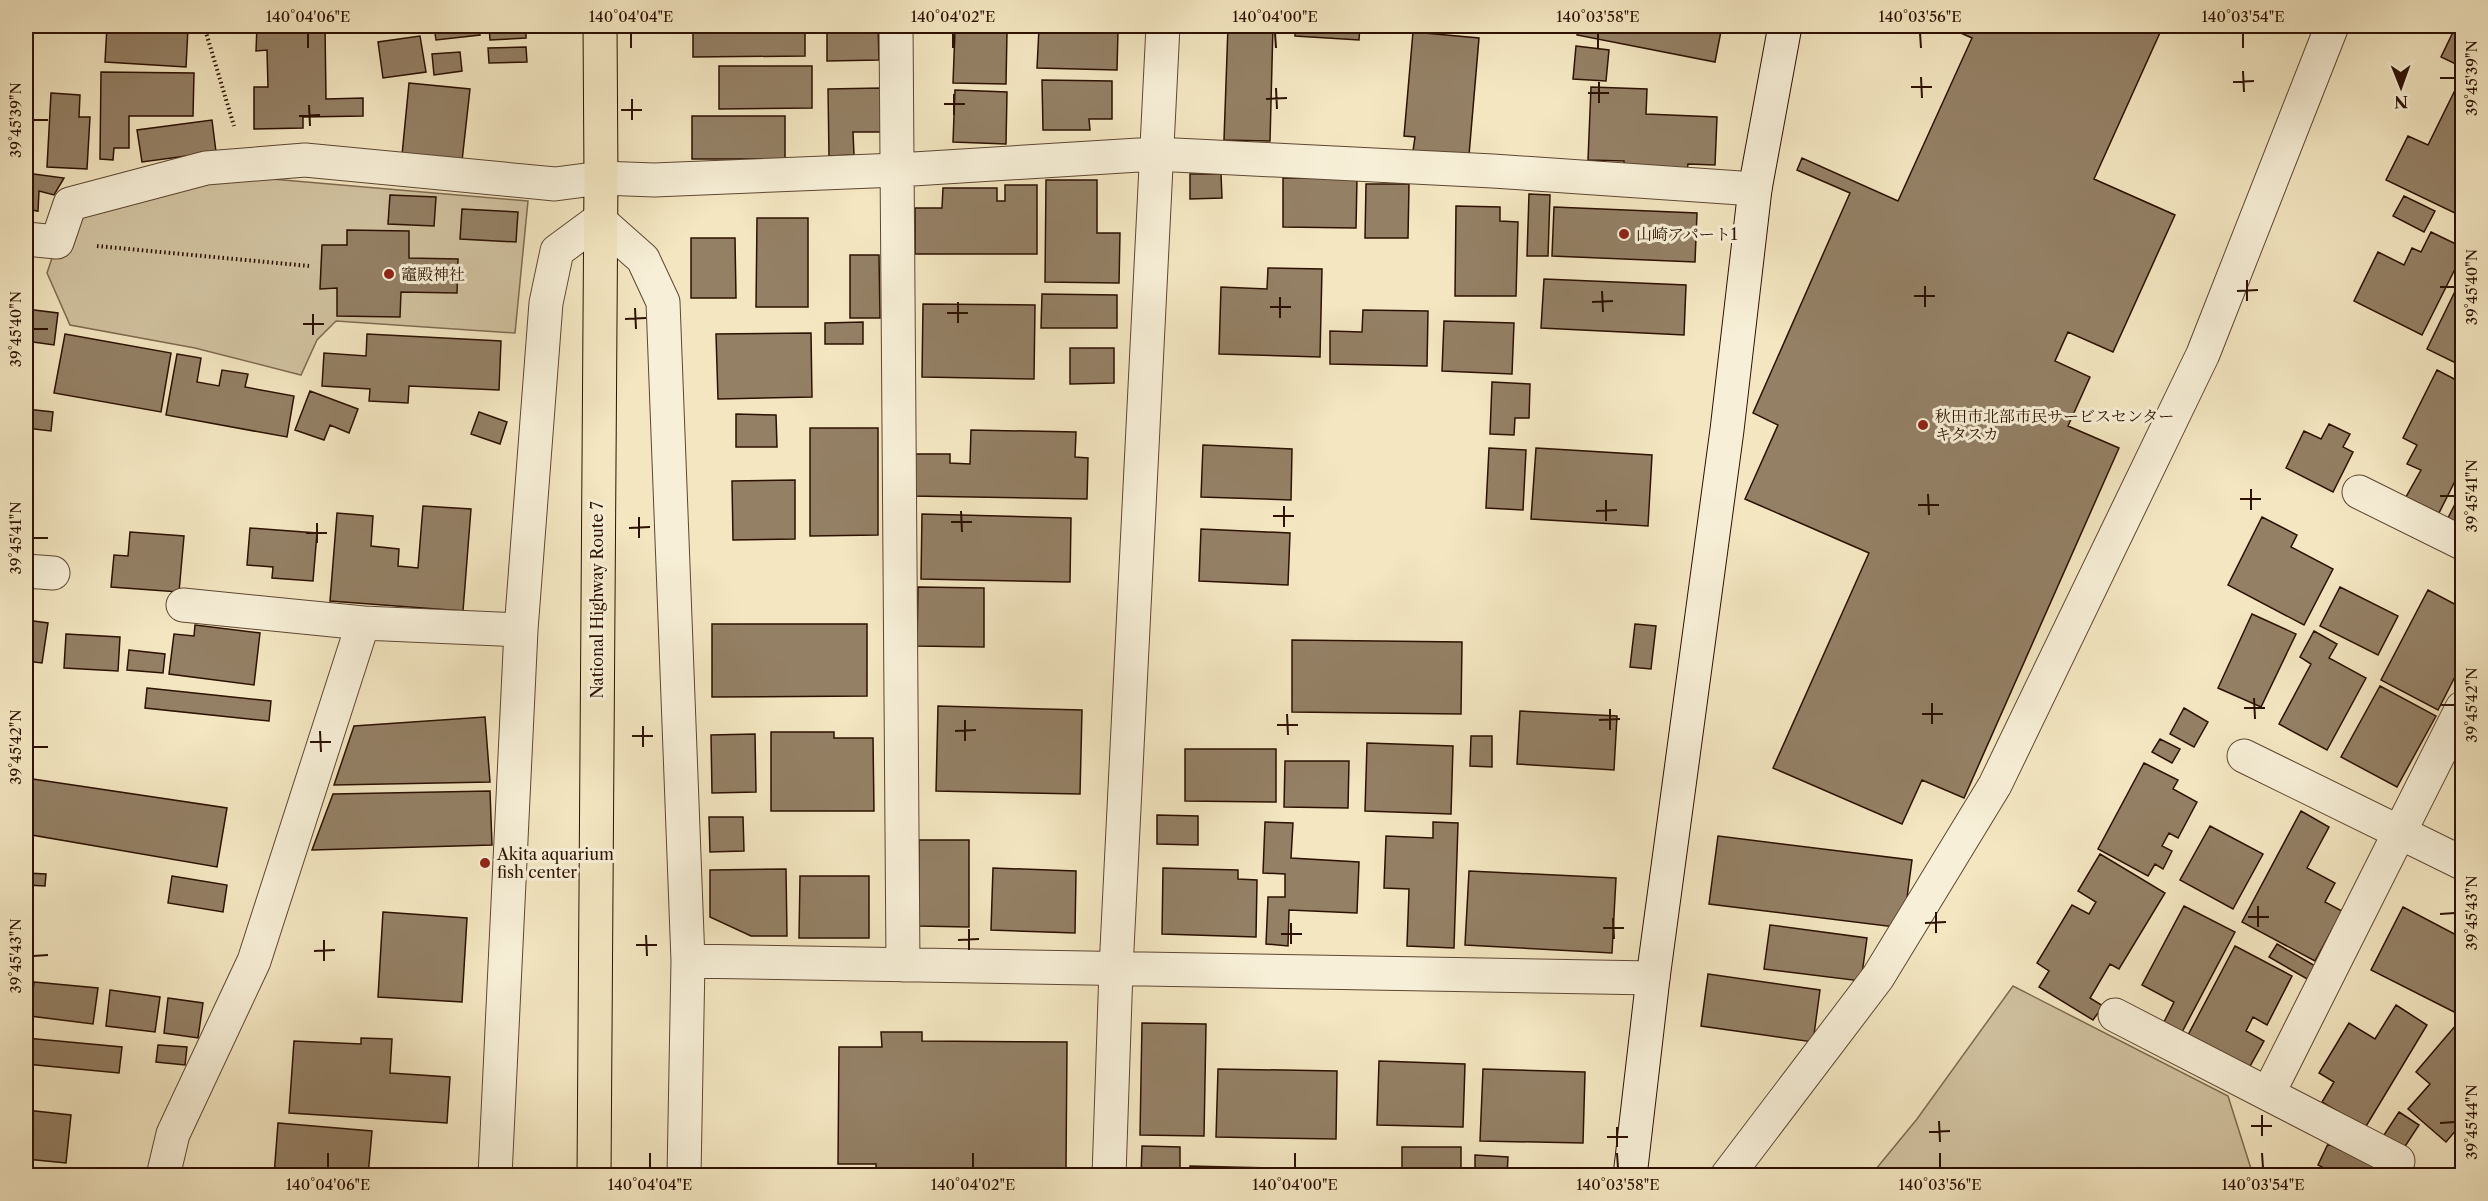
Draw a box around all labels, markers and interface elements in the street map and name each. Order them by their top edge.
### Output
text: 140°04'06"E [266,7,350,26]
text: 140°04'04"E [589,7,673,26]
text: 140°04'02"E [911,7,995,26]
text: 140°04'00"E [1232,7,1318,26]
text: 140°03'58"E [1556,7,1640,26]
text: 140°03'56"E [1878,7,1962,26]
text: 140°03'54"E [2201,7,2285,26]
text: 39°45'39"N [2462,40,2481,116]
north arrow [2371,57,2431,117]
text: 39°45'39"N [6,82,25,158]
text: N [2394,92,2408,112]
place label: 山崎アパート1 [1636,224,1738,244]
marker: 山崎アパート1 [1617,227,1631,241]
text: 39°45'40"N [2462,249,2481,325]
place label: 竈殿神社 [401,264,465,284]
marker: 竈殿神社 [382,267,396,281]
text: 39°45'40"N [6,291,25,367]
place label: 秋田市北部市民サービスセンター キタスカ [1935,406,2174,444]
marker: 秋田市北部市民サービスセンター キタスカ [1916,418,1930,432]
text: 39°45'41"N [2462,459,2481,533]
text: 39°45'41"N [6,501,25,575]
street label: National Highway Route 7 [587,501,607,699]
text: 39°45'42"N [2462,667,2481,743]
text: 39°45'42"N [6,709,25,785]
place label: Akita aquarium fish center [496,844,614,882]
marker: Akita aquarium fish center [478,856,492,870]
text: 39°45'43"N [2462,875,2481,951]
text: 39°45'43"N [6,918,25,994]
text: 39°45'44"N [2462,1084,2481,1160]
text: 140°04'06"E [286,1175,370,1194]
text: 140°04'04"E [608,1175,692,1194]
text: 140°04'02"E [931,1175,1015,1194]
text: 140°04'00"E [1252,1175,1338,1194]
text: 140°03'58"E [1576,1175,1660,1194]
text: 140°03'56"E [1898,1175,1982,1194]
text: 140°03'54"E [2221,1175,2305,1194]

